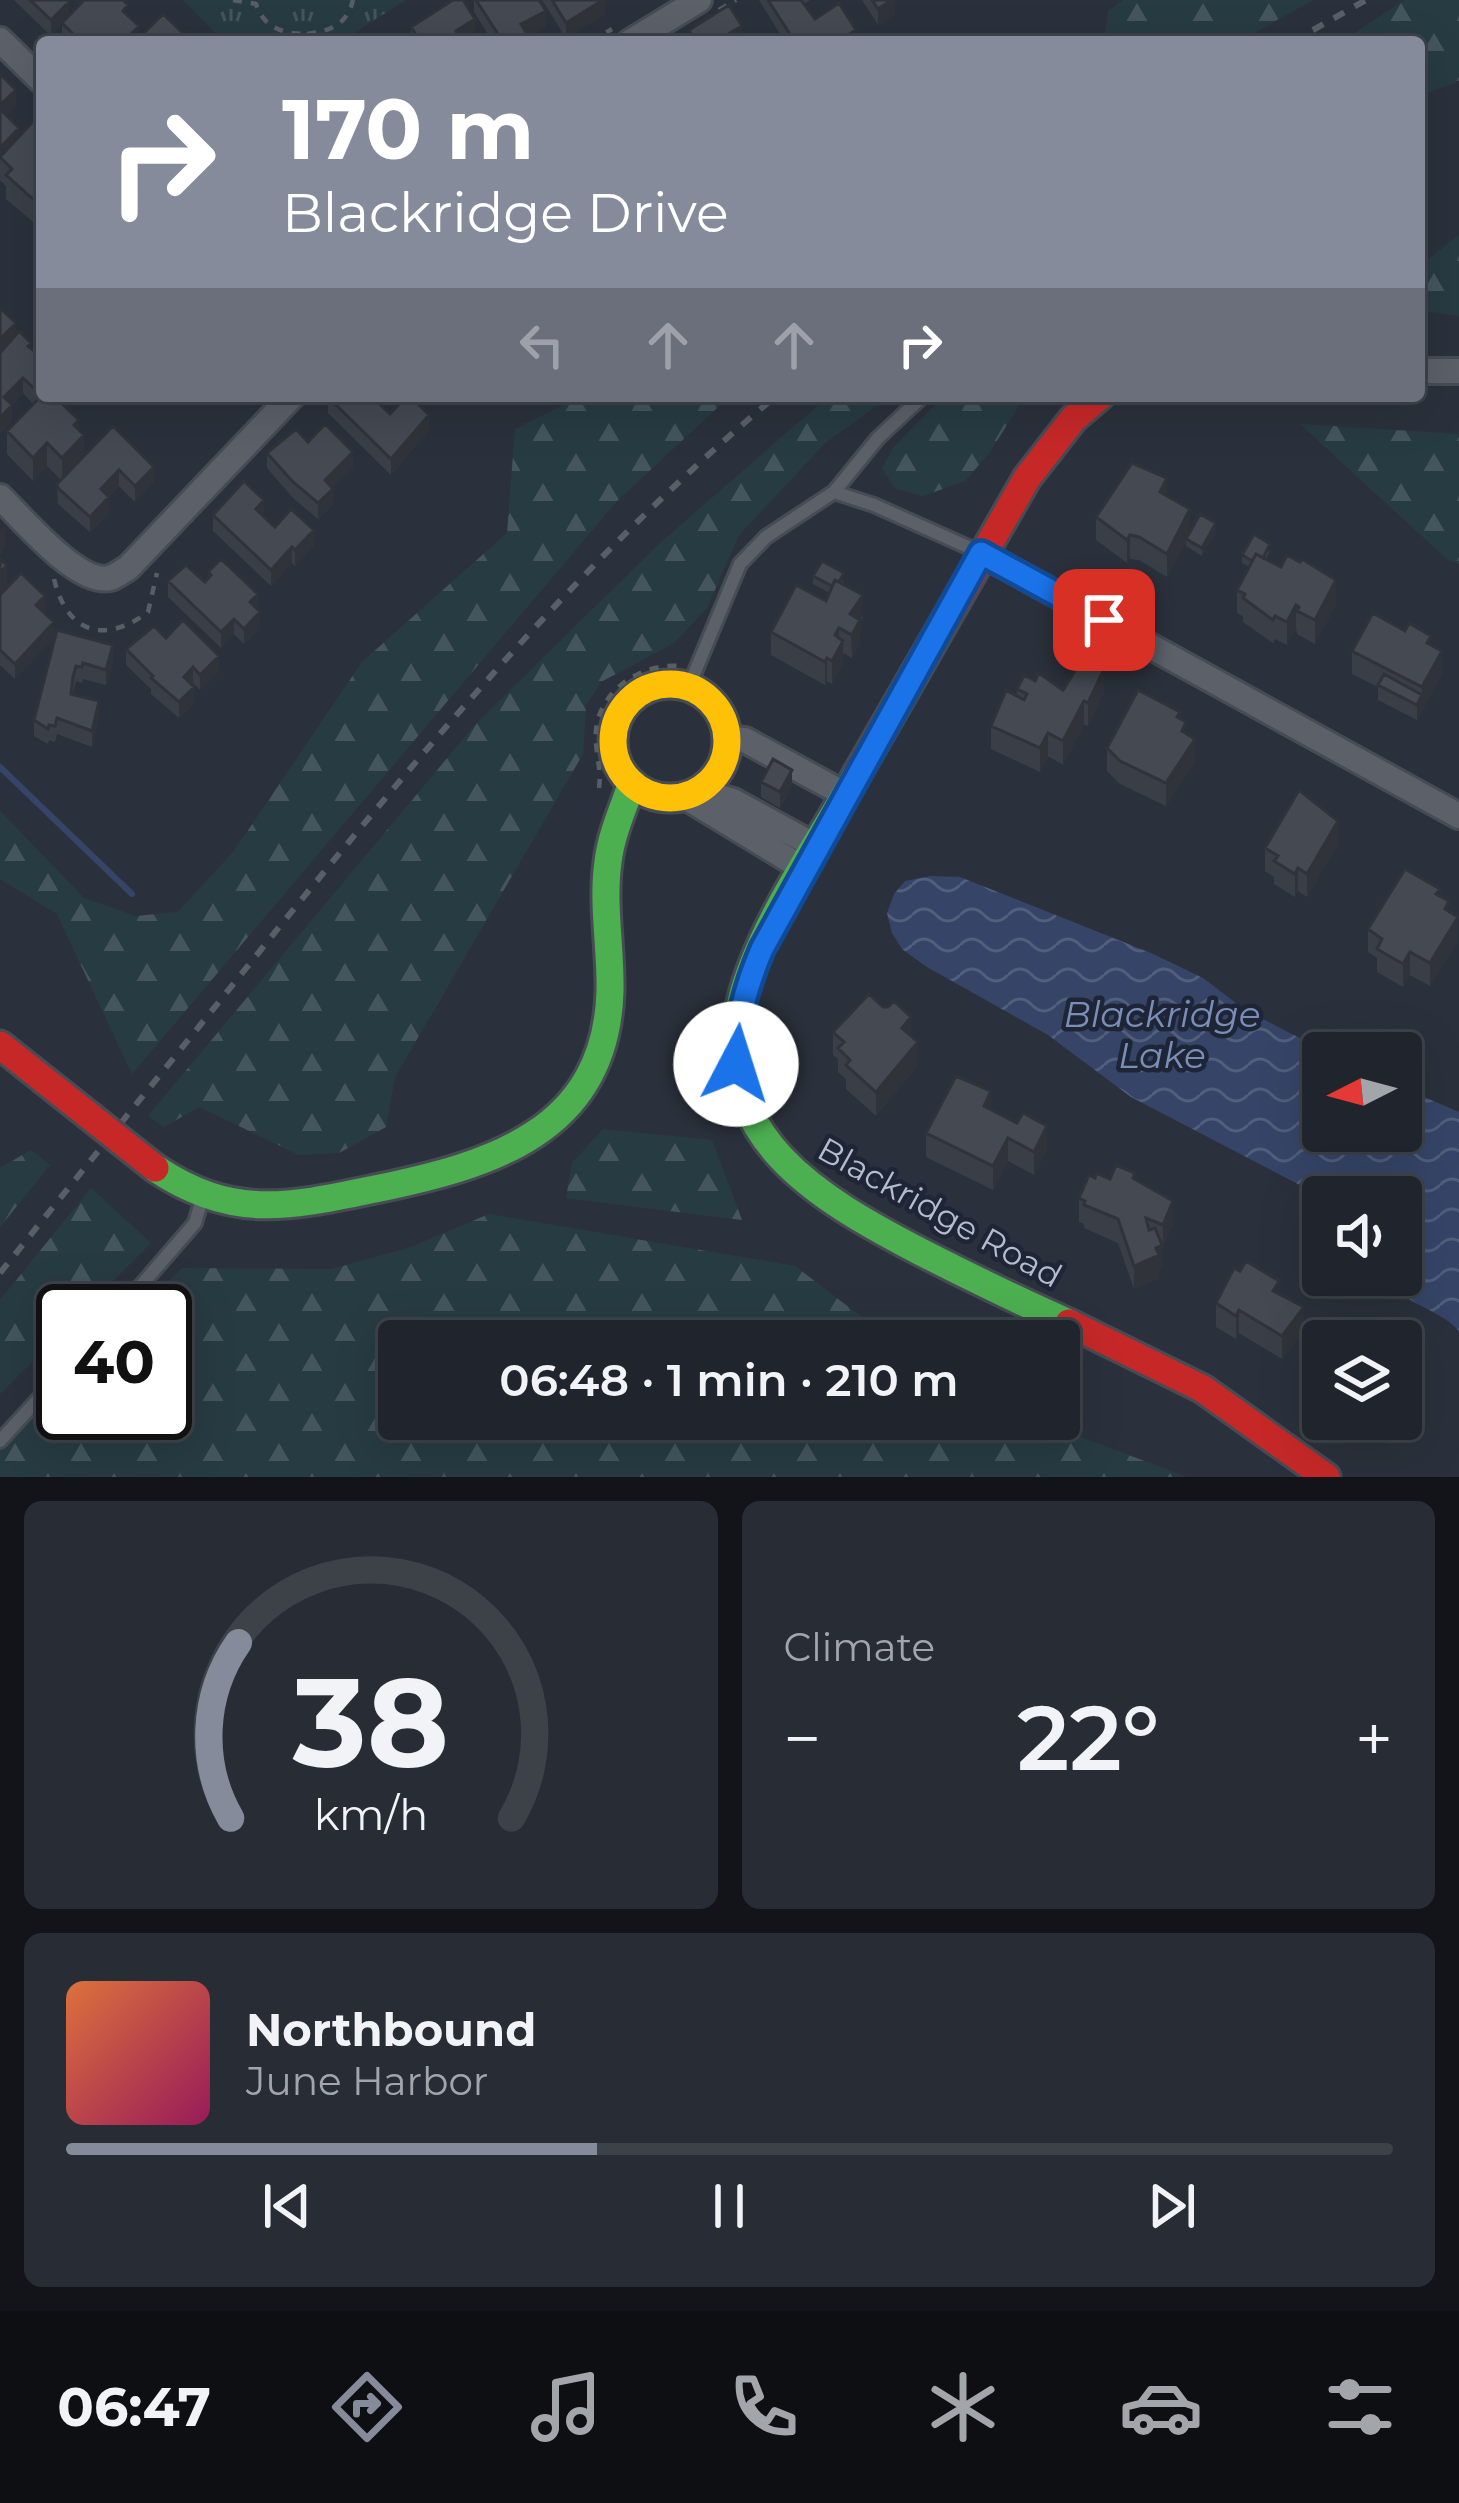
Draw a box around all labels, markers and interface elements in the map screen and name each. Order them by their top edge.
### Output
text: 170 m [282,78,534,180]
icon: right [84,84,240,240]
text: Blackridge Drive [282,180,729,246]
icon: left [509,312,575,378]
icon: ahead [635,312,701,378]
icon: ahead [761,312,827,378]
icon: right [887,312,953,378]
pin [1053,569,1155,671]
icon: arrive [1071,587,1137,653]
water label: Blackridge Lake [1064,992,1261,1077]
position arrow [673,1001,799,1127]
north arrow [1302,1032,1422,1152]
map controls [1302,1032,1422,1440]
street label: Blackridge Road [811,1128,1069,1296]
button: sound [1302,1176,1422,1296]
speed limit sign: 40 [36,1284,192,1440]
button: layers [1302,1320,1422,1440]
text: 06:48 · 1 min · 210 m [499,1352,959,1407]
text: Climate [784,1623,935,1671]
text: 38 [292,1646,449,1798]
text: 22° [1017,1683,1159,1793]
text: − [784,1698,821,1779]
text: + [1355,1698,1393,1779]
text: km/h [314,1788,428,1841]
text: Northbound [246,2002,536,2057]
text: June Harbor [246,2057,488,2105]
icon: previous [254,2173,320,2239]
icon: pause [696,2173,762,2239]
icon: next [1139,2173,1205,2239]
icon: directions [325,2365,409,2449]
icon: music [524,2365,608,2449]
icon: phone [722,2365,806,2449]
icon: climate [921,2365,1005,2449]
icon: car [1119,2365,1203,2449]
icon: filters [1318,2365,1402,2449]
text: 06:47 [57,2374,211,2440]

